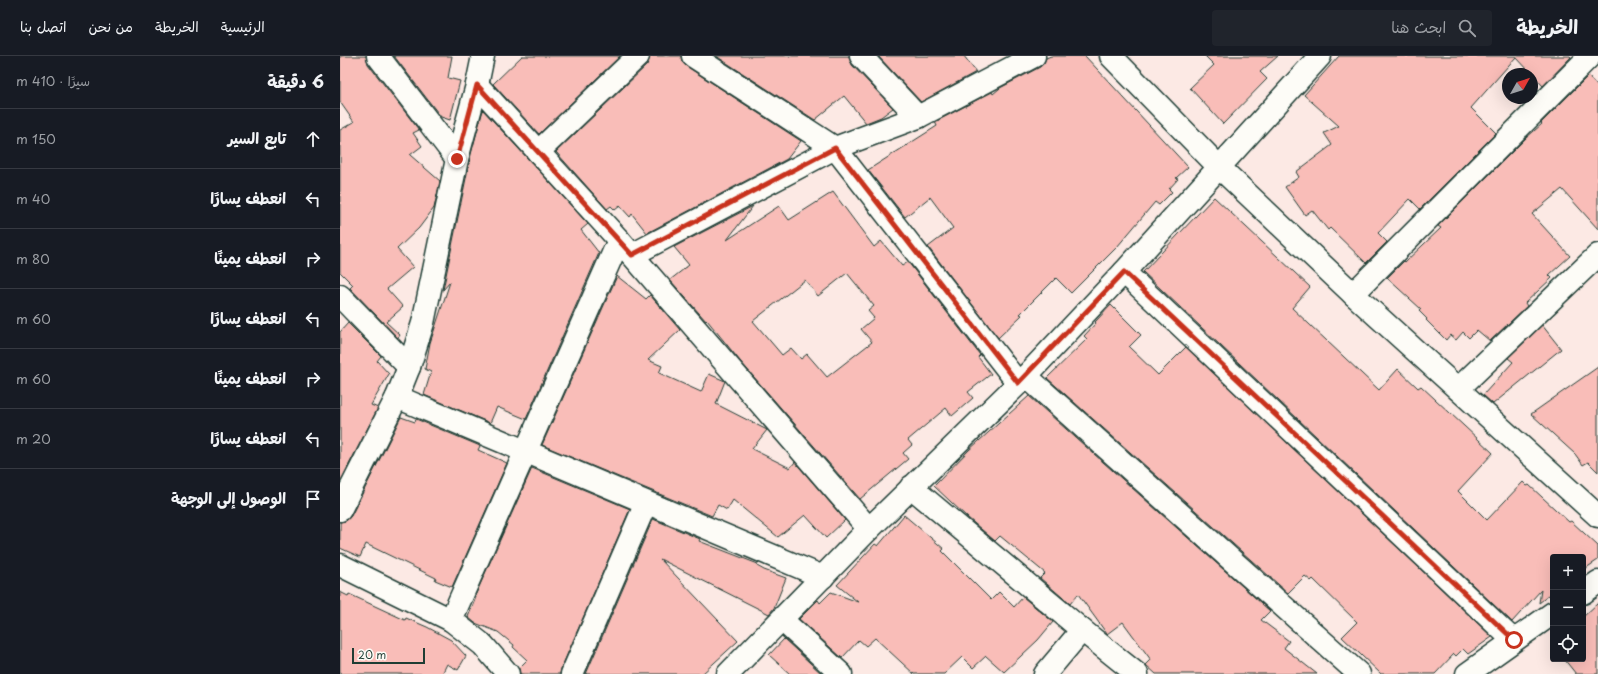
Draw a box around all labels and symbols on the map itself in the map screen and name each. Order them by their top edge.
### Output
north arrow [1502,68,1538,104]
route end [448,150,466,168]
route start [1505,631,1523,649]
scale bar [352,646,425,665]

